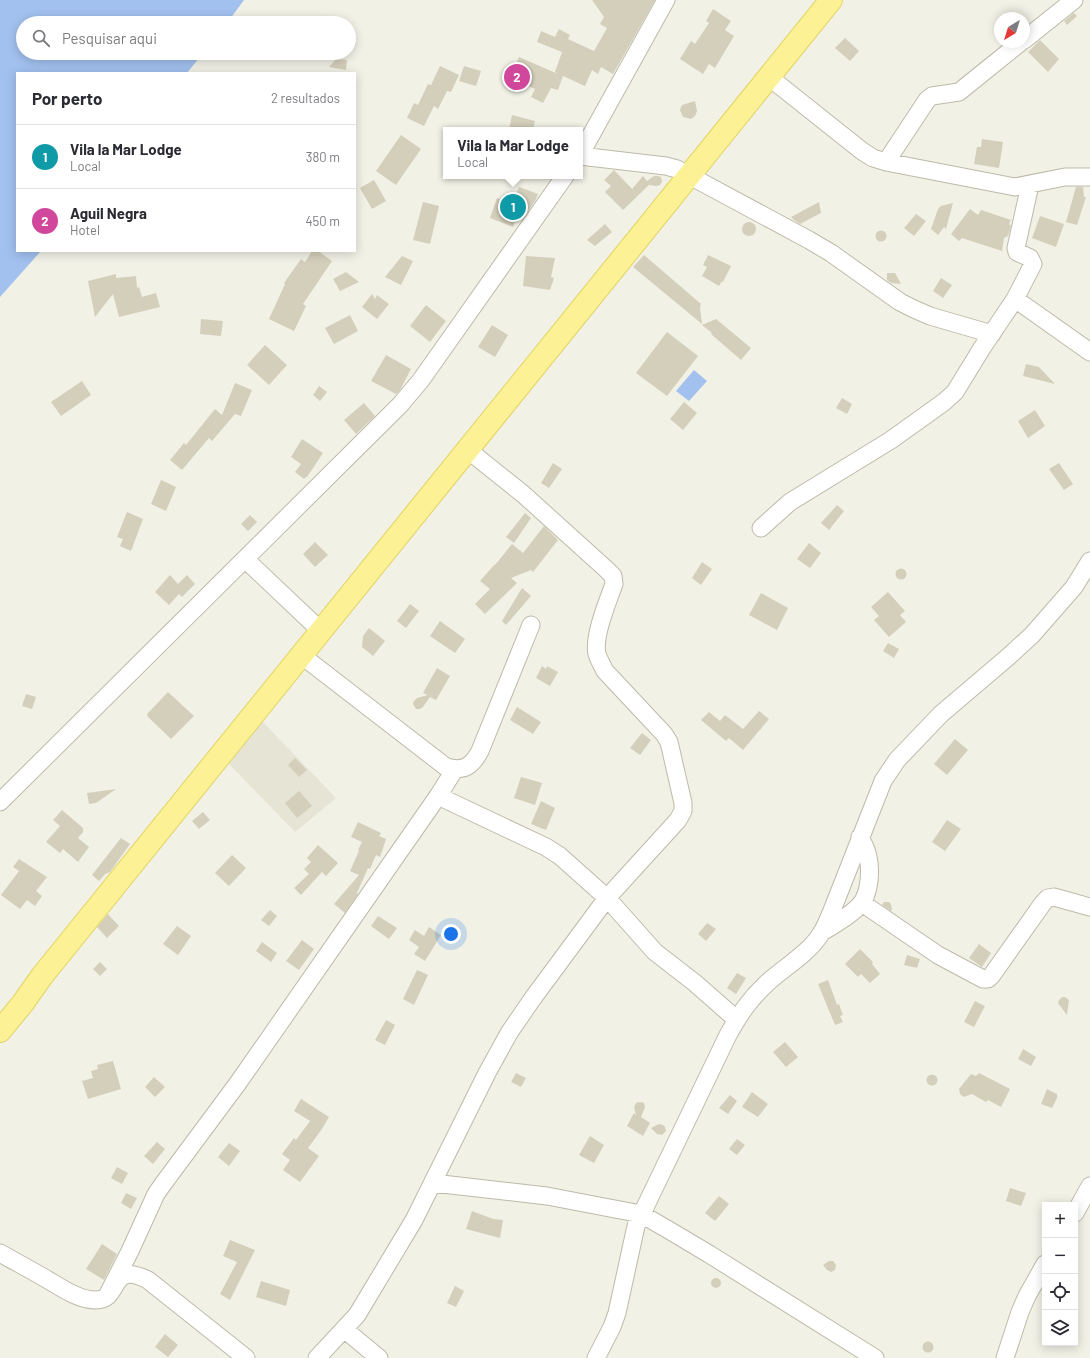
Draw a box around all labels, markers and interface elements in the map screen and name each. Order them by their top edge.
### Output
north arrow [994,12,1030,48]
search box [16,16,356,60]
icon: search [30,27,52,49]
text: Pesquisar aqui [62,29,157,47]
pin: 2 [504,62,530,92]
text: Por perto [32,88,102,108]
text: 2 resultados [271,90,340,106]
popup [443,127,583,179]
text: Vila la Mar Lodge [457,136,569,154]
text: Vila la Mar Lodge [70,140,182,158]
text: 1 [43,149,47,165]
text: 380 m [306,149,340,165]
text: Local [457,154,488,170]
text: Local [70,158,101,174]
pin: 1 [500,192,526,222]
text: Aguil Negra [70,204,147,222]
text: 2 [41,213,49,229]
text: 450 m [305,213,340,229]
text: Hotel [70,222,100,238]
your location [441,924,461,944]
map controls [1042,1202,1078,1346]
button: + [1042,1202,1078,1238]
button: − [1042,1238,1078,1274]
button: locate [1042,1274,1078,1310]
button: layers [1042,1310,1078,1346]

